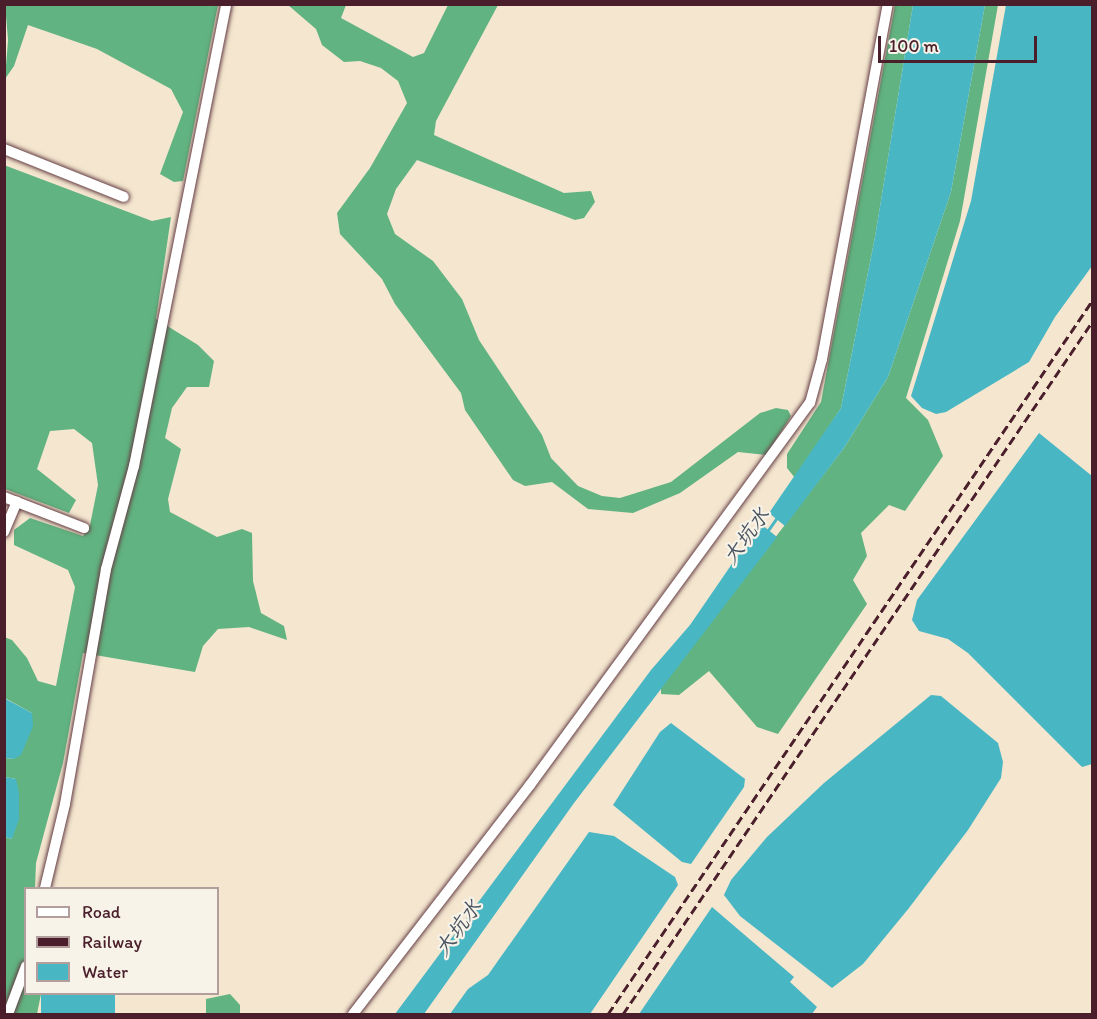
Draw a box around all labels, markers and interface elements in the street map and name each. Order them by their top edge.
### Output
scale bar [881,24,1040,62]
text: 100 m [889,35,939,57]
water label: 大坑水 [717,503,775,569]
legend [24,887,219,995]
water label: 大坑水 [429,895,487,961]
text: Road [82,901,121,923]
text: Railway [82,931,142,953]
text: Water [82,961,128,983]

